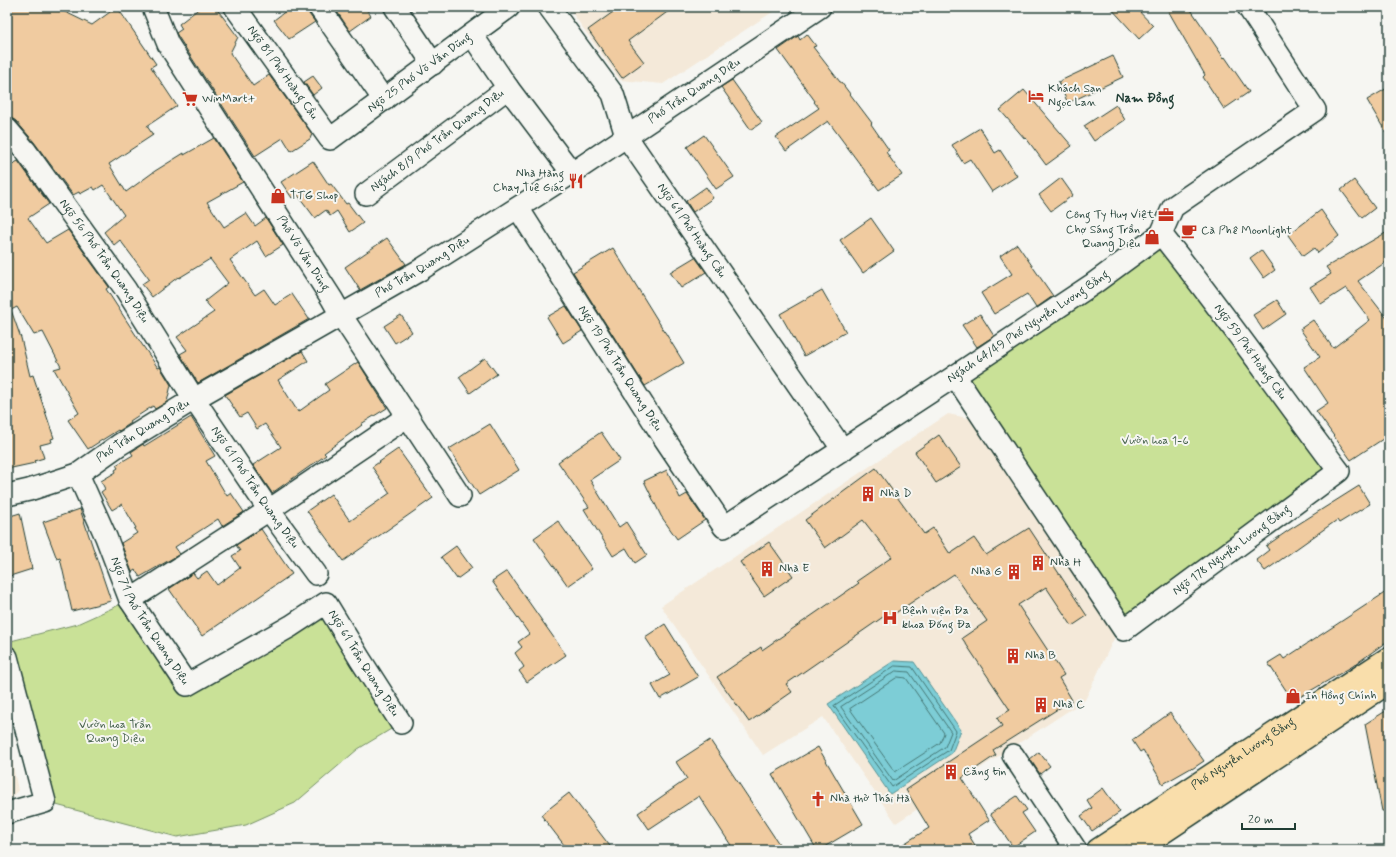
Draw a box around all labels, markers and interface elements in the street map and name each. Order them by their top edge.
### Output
street label: Ngõ 81 Phố Hoàng Cầu [243,23,322,123]
street label: Ngõ 25 Phố Võ Văn Dũng [364,29,476,117]
street label: Phố Trần Quang Diệu [645,54,744,128]
place label: Khách Sạn Ngọc Lan [1048,81,1101,112]
street label: Ngách 8/9 Phố Trần Quang Diệu [367,85,508,196]
hotel icon: Khách Sạn Ngọc Lan [1027,87,1045,105]
supermarket icon: WinMart+ [181,90,199,108]
district label: Nam Đồng [1116,90,1174,110]
place label: WinMart+ [202,91,256,107]
place label: Nhà Hàng Chay Tuệ Giác [493,166,564,196]
restaurant icon: Nhà Hàng Chay Tuệ Giác [567,172,585,190]
street label: Ngõ 61 Phố Hoàng Cầu [653,180,730,281]
shop icon: TTG Shop [269,187,287,205]
place label: TTG Shop [290,188,339,204]
street label: Ngõ 56 Phố Trần Quang Diệu [55,196,153,326]
office icon: Công Ty Huy Việt [1157,206,1175,224]
place label: Công Ty Huy Việt [1065,207,1154,224]
street label: Phố Võ Văn Dũng [272,213,333,295]
place label: Chợ Sáng Trần Quang Diệu [1066,222,1141,252]
cafe icon: Cà Phê Moonlight [1180,222,1198,240]
place label: Cà Phê Moonlight [1201,223,1292,239]
shop icon: Chợ Sáng Trần Quang Diệu [1143,228,1161,246]
street label: Phố Trần Quang Diệu [372,232,473,302]
street label: Ngách 64/49 Phố Nguyễn Lương Bằng [944,266,1113,387]
street label: Ngõ 59 Phố Hoàng Cầu [1209,301,1290,404]
street label: Ngõ 19 Phố Trần Quang Diệu [574,303,666,435]
street label: Phố Trần Quang Diệu [93,395,193,467]
street label: Ngõ 61 Phố Trần Quang Diệu [207,423,303,552]
park label: Vườn hoa 1-6 [1121,433,1189,449]
building icon: Nhà D [859,485,877,503]
place label: Nhà D [880,486,911,502]
street label: Ngõ 178 Nguyễn Lương Bằng [1169,501,1295,599]
building icon: Nhà H [1029,554,1047,572]
street label: Ngõ 71 Phố Trần Quang Diệu [106,555,193,688]
place label: Nhà H [1050,555,1081,571]
building icon: Nhà E [758,560,776,578]
place label: Nhà E [779,561,809,577]
building icon: Nhà G [1005,563,1023,581]
place label: Nhà G [971,564,1002,580]
place label: Bệnh viện Đa khoa Đống Đa [902,603,971,634]
street label: Ngõ 61 Trần Quang Diệu [324,607,403,720]
hospital icon: Bệnh viện Đa khoa Đống Đa [881,609,899,627]
building icon: Nhà B [1004,647,1022,665]
place label: Nhà B [1025,648,1056,664]
shop icon: In Hồng Chính [1284,687,1302,705]
place label: In Hồng Chính [1305,688,1376,705]
building icon: Nhà C [1032,696,1050,714]
place label: Nhà C [1053,697,1085,713]
street label: Phố Nguyễn Lương Bằng [1188,714,1299,794]
park label: Vườn hoa Trần Quang Diệu [79,717,151,747]
building icon: Căng tin [942,763,960,781]
place label: Căng tin [963,764,1006,781]
church icon: Nhà thờ Thái Hà [809,790,827,808]
place label: Nhà thờ Thái Hà [830,791,910,807]
scale bar [1242,805,1295,831]
text: 20 m [1248,812,1274,828]

